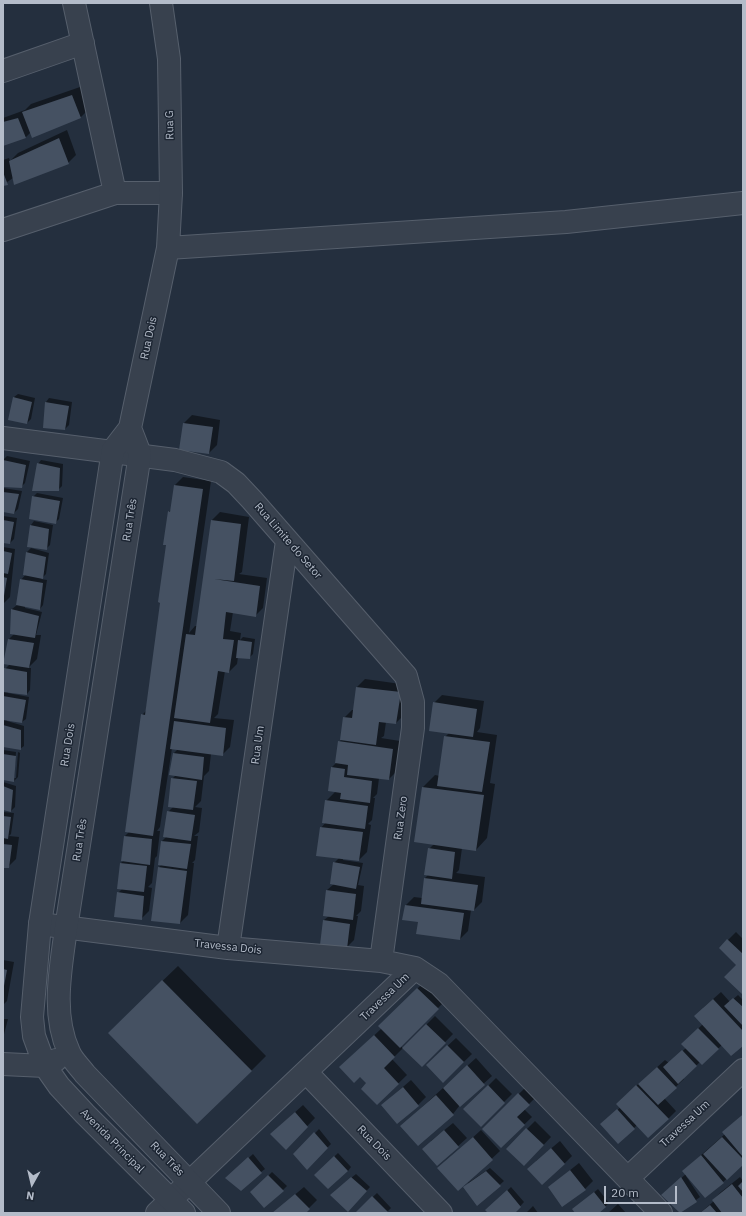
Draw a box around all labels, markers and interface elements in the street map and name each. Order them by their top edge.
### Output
street label: Rua G [163,110,177,140]
street label: Rua Dois [138,315,160,361]
street label: Rua Três [120,498,140,542]
street label: Rua Limite do Setor [251,500,325,582]
street label: Rua Dois [58,723,78,767]
street label: Rua Um [249,725,267,765]
street label: Rua Zero [391,795,411,841]
street label: Rua Três [70,818,90,862]
street label: Travessa Dois [194,937,262,957]
street label: Travessa Um [358,970,412,1024]
street label: Travessa Um [657,1098,713,1150]
street label: Avenida Principal [77,1106,147,1176]
street label: Rua Dois [354,1123,394,1163]
street label: Rua Três [147,1139,187,1179]
north arrow [12,1164,52,1204]
scale bar [606,1178,679,1204]
text: 20 m [611,1185,639,1200]
text: N [25,1188,35,1203]

